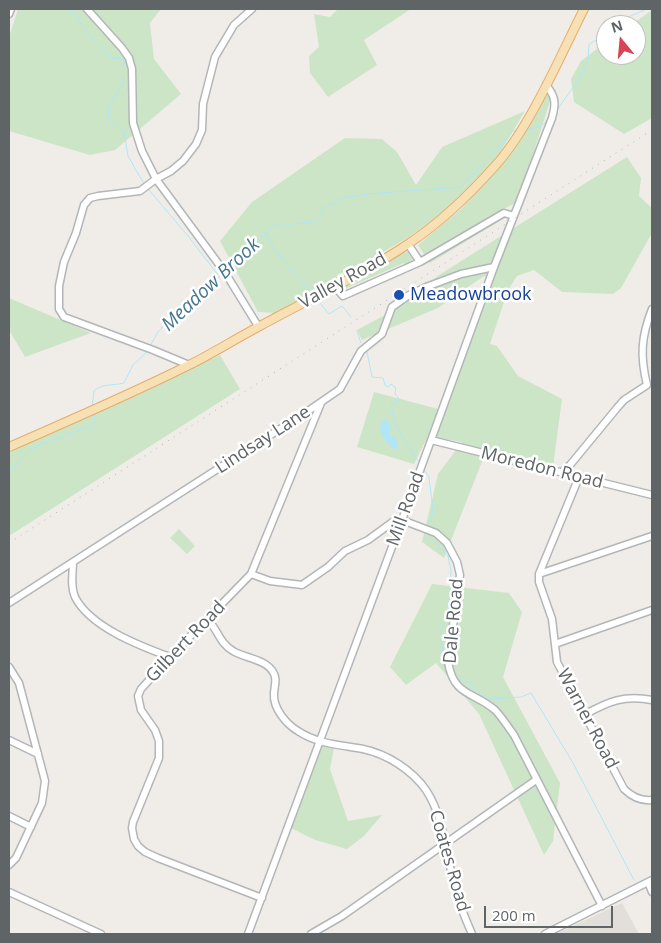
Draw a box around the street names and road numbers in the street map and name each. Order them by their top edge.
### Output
street label: Valley Road [296,248,390,314]
street label: Lindsay Lane [211,401,315,479]
street label: Moredon Road [479,442,605,494]
street label: Mill Road [383,469,429,549]
street label: Dale Road [440,578,468,664]
street label: Gilbert Road [142,597,230,687]
street label: Warner Road [552,665,622,773]
street label: Coates Road [424,808,474,914]

